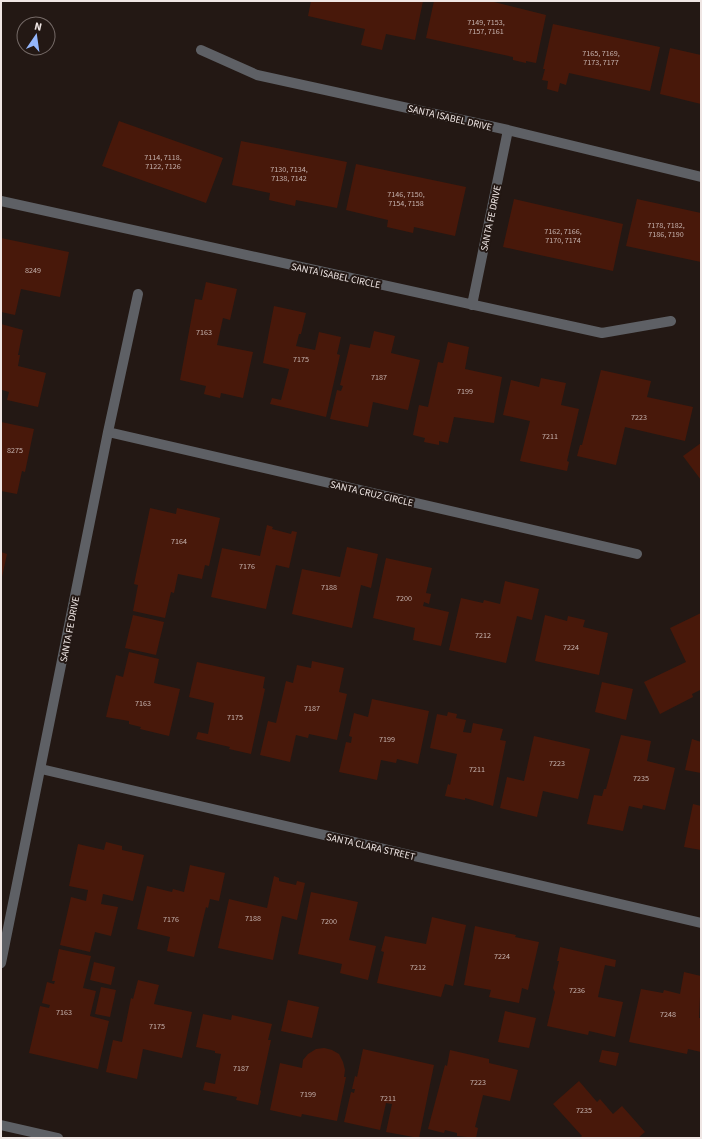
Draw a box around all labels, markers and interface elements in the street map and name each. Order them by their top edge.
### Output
north arrow [16,16,56,56]
house number: 7149, 7153, 7157, 7161 [467,17,505,37]
text: N [33,19,43,35]
house number: 7165, 7169, 7173, 7177 [582,48,620,68]
street label: SANTA ISABEL DRIVE [406,101,493,134]
house number: 7114, 7118, 7122, 7126 [144,152,182,172]
house number: 7130, 7134, 7138, 7142 [270,164,308,184]
street label: SANTA FE DRIVE [477,184,505,252]
house number: 7146, 7150, 7154, 7158 [387,189,425,209]
house number: 7178, 7182, 7186, 7190 [647,220,685,240]
house number: 7162, 7166, 7170, 7174 [544,226,582,246]
street label: SANTA ISABEL CIRCLE [290,260,382,292]
house number: 8249 [25,265,41,276]
house number: 7163 [196,327,212,338]
house number: 7175 [293,354,309,365]
house number: 7187 [371,372,387,383]
house number: 7199 [457,386,473,397]
house number: 7223 [631,412,647,423]
house number: 7211 [542,431,558,442]
house number: 8275 [7,445,23,456]
street label: SANTA CRUZ CIRCLE [329,478,415,510]
house number: 7164 [171,536,187,547]
house number: 7176 [239,561,255,572]
house number: 7188 [321,582,337,593]
house number: 7200 [396,593,412,604]
street label: SANTA FE DRIVE [57,595,83,663]
house number: 7212 [475,630,491,641]
house number: 7224 [563,642,579,653]
house number: 7163 [135,698,151,709]
house number: 7187 [304,703,320,714]
house number: 7175 [227,712,243,723]
house number: 7199 [379,734,395,745]
house number: 7223 [549,758,565,769]
house number: 7211 [469,764,485,775]
house number: 7235 [633,773,649,784]
street label: SANTA CLARA STREET [325,830,417,864]
house number: 7188 [245,913,261,924]
house number: 7176 [163,914,179,925]
house number: 7200 [321,916,337,927]
house number: 7224 [494,951,510,962]
house number: 7212 [410,962,426,973]
house number: 7236 [569,985,585,996]
house number: 7163 [56,1007,72,1018]
house number: 7248 [660,1009,676,1020]
house number: 7175 [149,1021,165,1032]
house number: 7187 [233,1063,249,1074]
house number: 7223 [470,1077,486,1088]
house number: 7199 [300,1089,316,1100]
house number: 7211 [380,1093,396,1104]
house number: 7235 [576,1105,592,1116]

